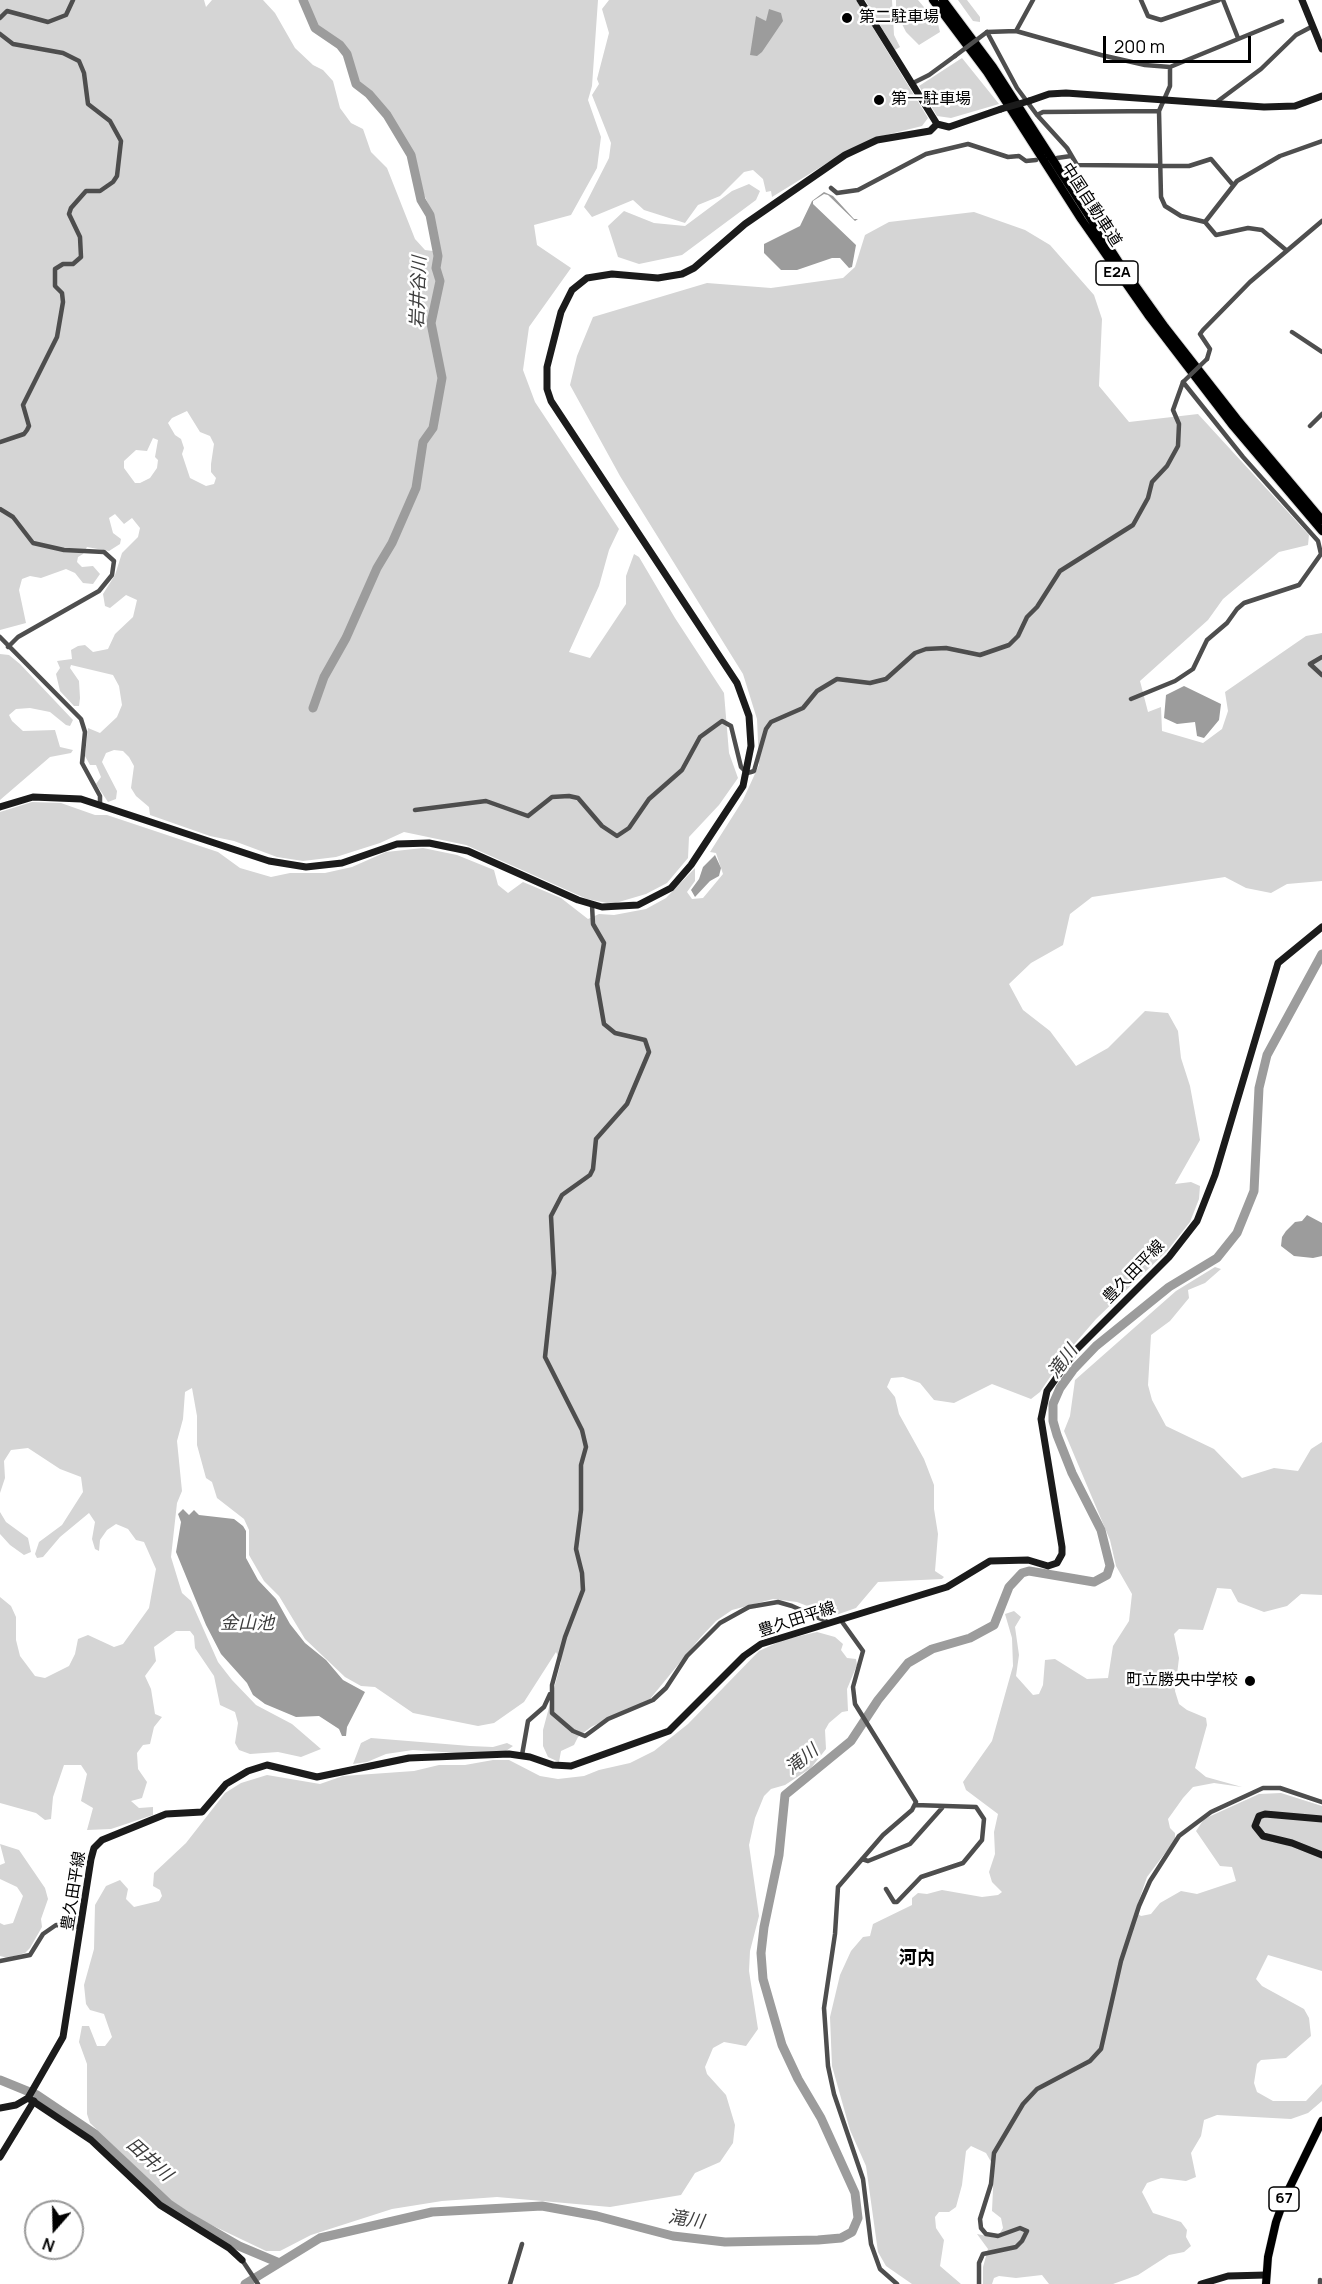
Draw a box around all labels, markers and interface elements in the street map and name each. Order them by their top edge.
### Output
place label: 第二駐車場 [859,8,939,28]
marker: 第二駐車場 [840,11,854,25]
scale bar [1106,24,1254,62]
text: 200 m [1114,34,1165,58]
place label: 第一駐車場 [891,90,971,110]
marker: 第一駐車場 [872,93,886,107]
street label: 中国自動車道 [1057,160,1125,250]
water label: 岩井谷川 [407,256,431,328]
road number: E2A [1096,261,1138,285]
street label: 豊久田平線 [1099,1237,1169,1307]
water label: 滝川 [1044,1341,1082,1383]
street label: 豊久田平線 [756,1599,838,1641]
water label: 金山池 [220,1613,274,1635]
place label: 町立勝央中学校 [1126,1671,1238,1691]
marker: 町立勝央中学校 [1243,1674,1257,1688]
water label: 滝川 [781,1740,823,1780]
street label: 豊久田平線 [58,1850,90,1932]
district label: 河内 [899,1948,935,1970]
water label: 田井川 [122,2134,176,2186]
road number: 67 [1269,2187,1299,2211]
north arrow [24,2200,84,2260]
water label: 滝川 [667,2207,705,2233]
text: N [39,2233,58,2257]

